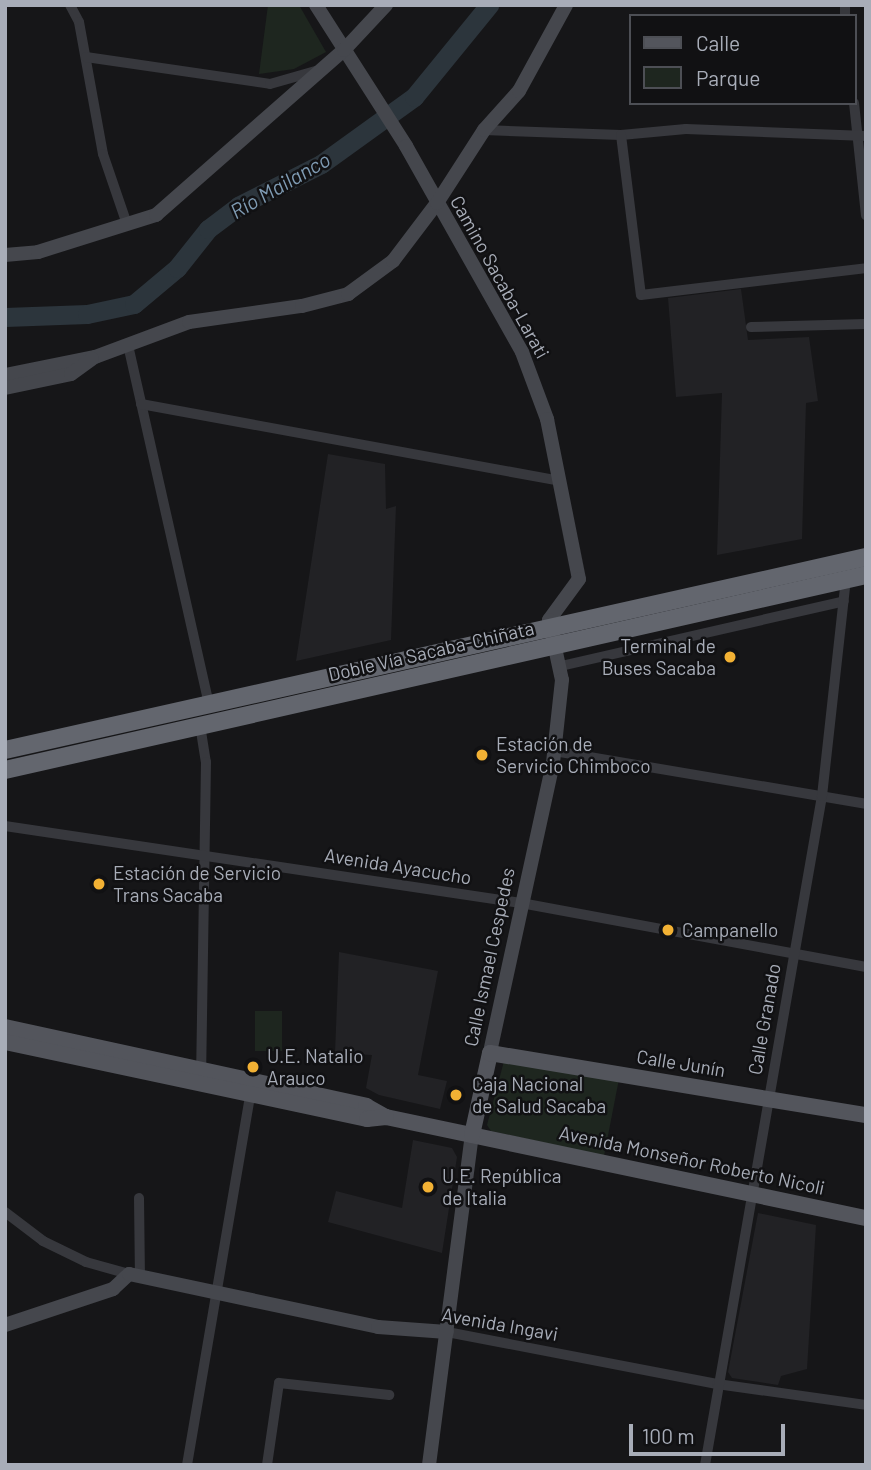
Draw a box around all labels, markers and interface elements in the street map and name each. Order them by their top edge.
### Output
legend [630,14,857,105]
text: Calle [696,30,740,55]
text: Parque [696,65,761,90]
water label: Río Mailanco [226,146,334,224]
street label: Camino Sacaba-Larati [446,192,554,362]
street label: Doble Vía Sacaba-Chiñata [326,616,536,686]
place label: Terminal de Buses Sacaba [602,635,716,679]
marker: Terminal de Buses Sacaba [722,649,738,665]
place label: Estación de Servicio Chimboco [496,733,651,777]
marker: Estación de Servicio Chimboco [474,747,490,763]
street label: Avenida Ayacucho [323,843,473,889]
place label: Estación de Servicio Trans Sacaba [113,862,281,906]
street label: Calle Ismael Cespedes [459,866,519,1048]
marker: Estación de Servicio Trans Sacaba [91,876,107,892]
place label: Campanello [682,919,778,941]
marker: Campanello [660,922,676,938]
street label: Calle Granado [743,962,785,1076]
place label: U.E. Natalio Arauco [267,1045,364,1089]
street label: Calle Junín [635,1045,727,1081]
marker: U.E. Natalio Arauco [245,1059,261,1075]
place label: Caja Nacional de Salud Sacaba [472,1073,606,1117]
marker: Caja Nacional de Salud Sacaba [446,1085,466,1105]
street label: Avenida Monseñor Roberto Nicoli [557,1121,827,1199]
place label: U.E. República de Italia [442,1165,562,1209]
marker: U.E. República de Italia [420,1179,436,1195]
street label: Avenida Ingavi [440,1303,560,1345]
scale bar [633,1410,789,1454]
text: 100 m [642,1423,695,1448]

